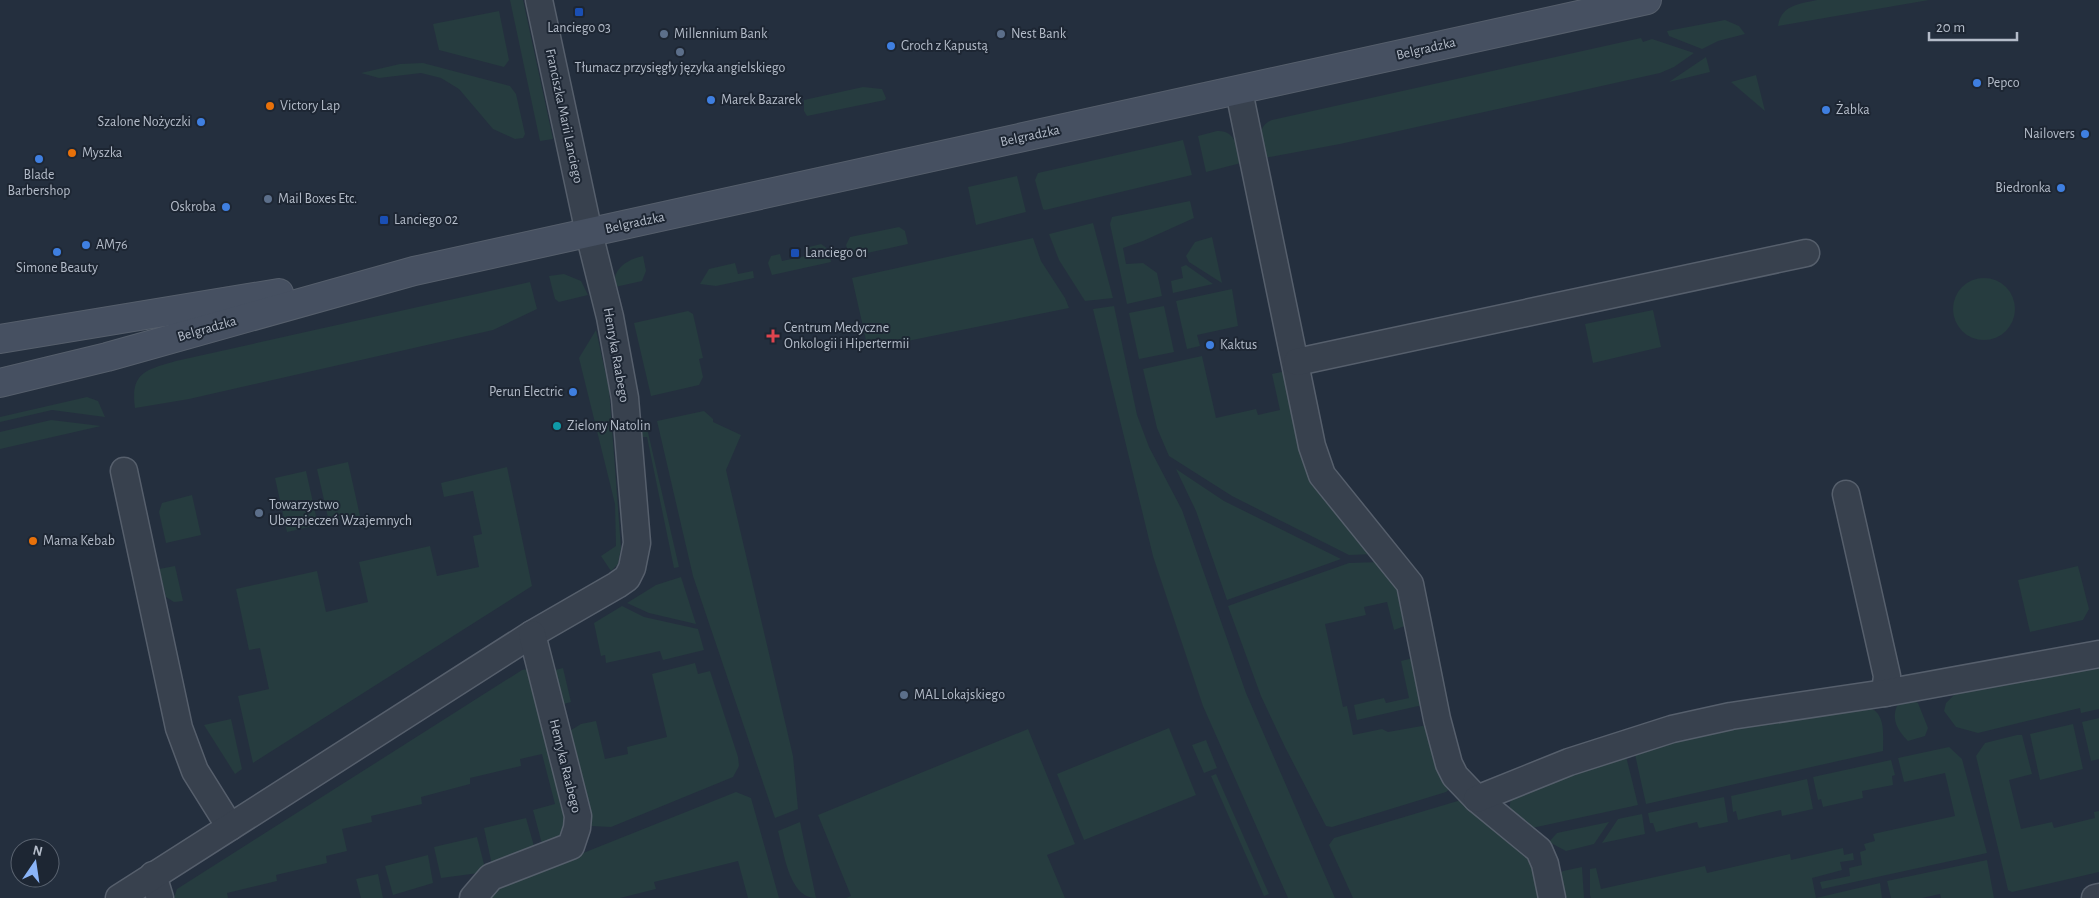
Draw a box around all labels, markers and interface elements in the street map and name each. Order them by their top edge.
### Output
marker: Lanciego 03 [573,6,585,18]
scale bar [1929,10,2016,42]
text: 20 m [1936,20,1965,35]
place label: Lanciego 03 [547,21,611,35]
place label: Millennium Bank [674,27,768,41]
place label: Nest Bank [1011,27,1067,41]
marker: Millennium Bank [658,28,670,40]
marker: Nest Bank [995,28,1007,40]
street label: Belgradzka [1395,35,1458,63]
place label: Groch z Kapustą [901,39,988,53]
marker: Groch z Kapustą [885,40,897,52]
marker: Tłumacz przysięgły języka angielskiego [674,46,686,58]
street label: Franciszka Marii Lanciego [543,47,585,185]
place label: Tłumacz przysięgły języka angielskiego [575,61,786,75]
place label: Pepco [1987,76,2020,90]
marker: Pepco [1971,77,1983,89]
place label: Marek Bazarek [721,93,802,107]
marker: Marek Bazarek [705,94,717,106]
place label: Victory Lap [280,99,340,113]
marker: Victory Lap [264,100,276,112]
place label: Żabka [1836,100,1870,117]
marker: Żabka [1820,104,1832,116]
place label: Szalone Nożyczki [98,115,191,129]
marker: Szalone Nożyczki [195,116,207,128]
street label: Belgradzka [999,123,1062,149]
place label: Nailovers [2024,127,2075,141]
marker: Nailovers [2079,128,2091,140]
place label: Myszka [82,146,123,160]
marker: Myszka [66,147,78,159]
marker: Blade Barbershop [33,153,45,165]
place label: Blade Barbershop [7,168,71,198]
place label: Biedronka [1995,181,2052,195]
marker: Biedronka [2055,182,2067,194]
place label: Mail Boxes Etc. [278,192,357,206]
marker: Mail Boxes Etc. [262,193,274,205]
place label: Oskroba [171,200,217,214]
marker: Oskroba [220,201,232,213]
street label: Belgradzka [604,210,667,236]
place label: Lanciego 02 [394,213,458,227]
marker: Lanciego 02 [378,214,390,226]
place label: AM76 [96,238,128,252]
marker: AM76 [80,239,92,251]
marker: Simone Beauty [51,246,63,258]
place label: Lanciego 01 [805,246,868,260]
marker: Lanciego 01 [789,247,801,259]
place label: Simone Beauty [16,261,98,275]
street label: Henryka Raabego [601,307,631,404]
street label: Belgradzka [176,314,239,344]
place label: Centrum Medyczne Onkologii i Hipertermii [784,321,909,351]
marker: Centrum Medyczne Onkologii i Hipertermii [766,329,780,343]
place label: Kaktus [1220,338,1257,352]
marker: Kaktus [1204,339,1216,351]
place label: Perun Electric [489,385,564,399]
marker: Perun Electric [567,386,579,398]
place label: Zielony Natolin [567,419,651,433]
marker: Zielony Natolin [551,420,563,432]
place label: Towarzystwo Ubezpieczeń Wzajemnych [269,498,412,528]
marker: Towarzystwo Ubezpieczeń Wzajemnych [253,507,265,519]
place label: Mama Kebab [43,534,115,548]
marker: Mama Kebab [27,535,39,547]
place label: MAL Lokajskiego [914,688,1005,702]
marker: MAL Lokajskiego [898,689,910,701]
street label: Henryka Raabego [547,718,583,814]
north arrow [10,838,60,888]
text: N [31,843,44,859]

